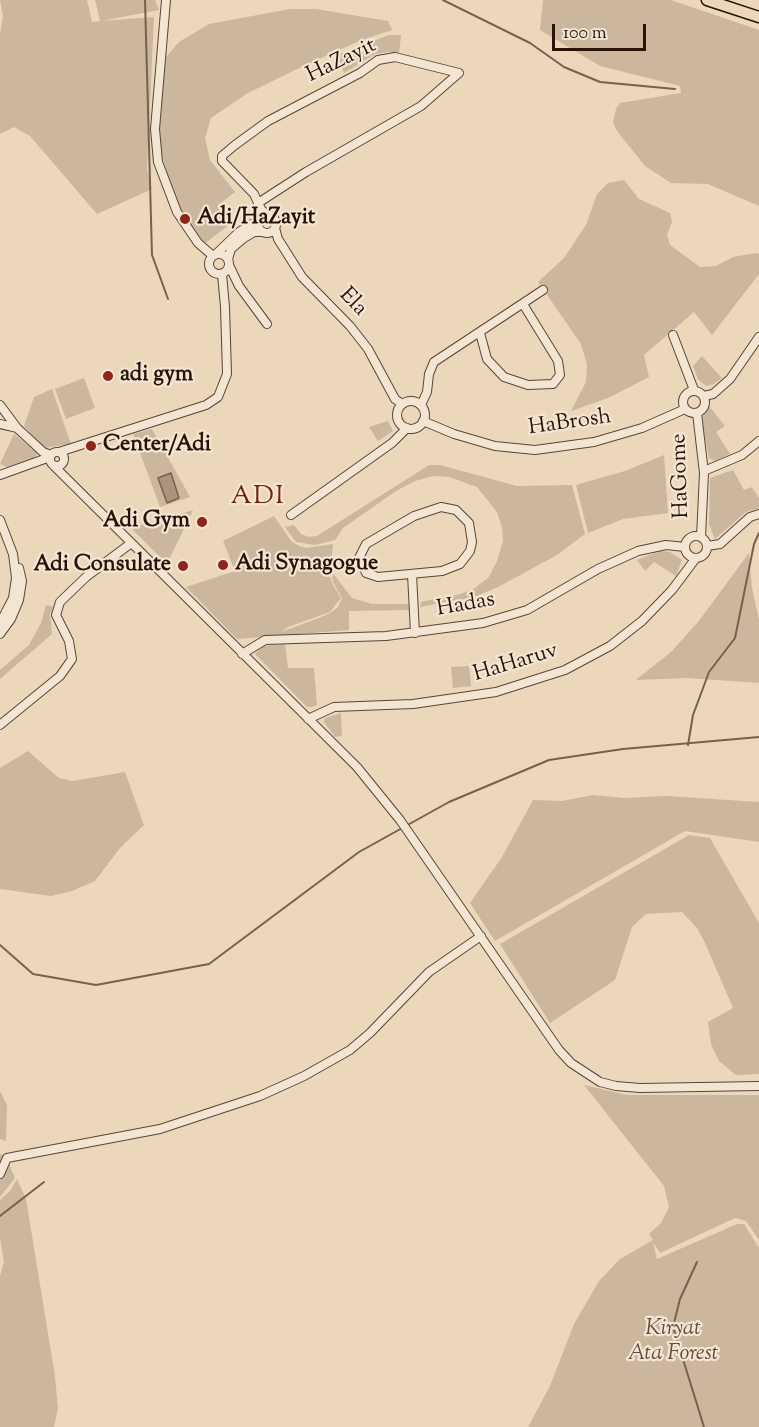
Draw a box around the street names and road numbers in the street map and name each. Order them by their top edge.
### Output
street label: HaZayit [303,34,381,90]
street label: Ela [332,283,372,323]
street label: HaBrosh [527,405,613,443]
street label: HaGome [667,433,697,519]
street label: Hadas [435,588,497,624]
street label: HaHaruv [470,639,562,689]

